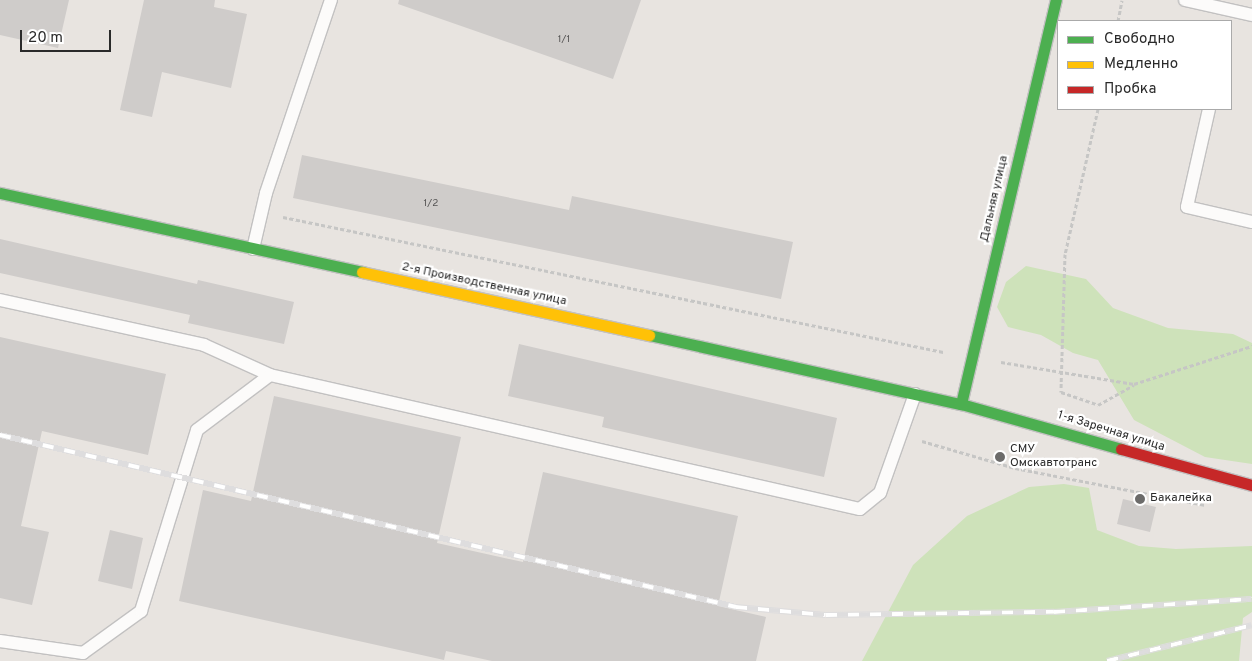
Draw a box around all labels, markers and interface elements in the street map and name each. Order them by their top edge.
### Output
scale bar [22,20,114,52]
legend [1057,20,1232,110]
text: 20 m [28,29,63,48]
text: Свободно [1104,30,1175,49]
house number: 1/1 [558,34,570,46]
text: Медленно [1104,55,1178,74]
text: Пробка [1104,80,1156,99]
street label: Дальняя улица [978,154,1012,244]
house number: 1/2 [424,198,438,210]
street label: 2-я Производственная улица [400,260,568,310]
street label: 1-я Заречная улица [1056,409,1166,455]
place label: СМУ Омскавтотранс [1010,443,1097,471]
marker: СМУ Омскавтотранс [994,451,1006,463]
place label: Бакалейка [1150,492,1212,506]
marker: Бакалейка [1134,493,1146,505]

